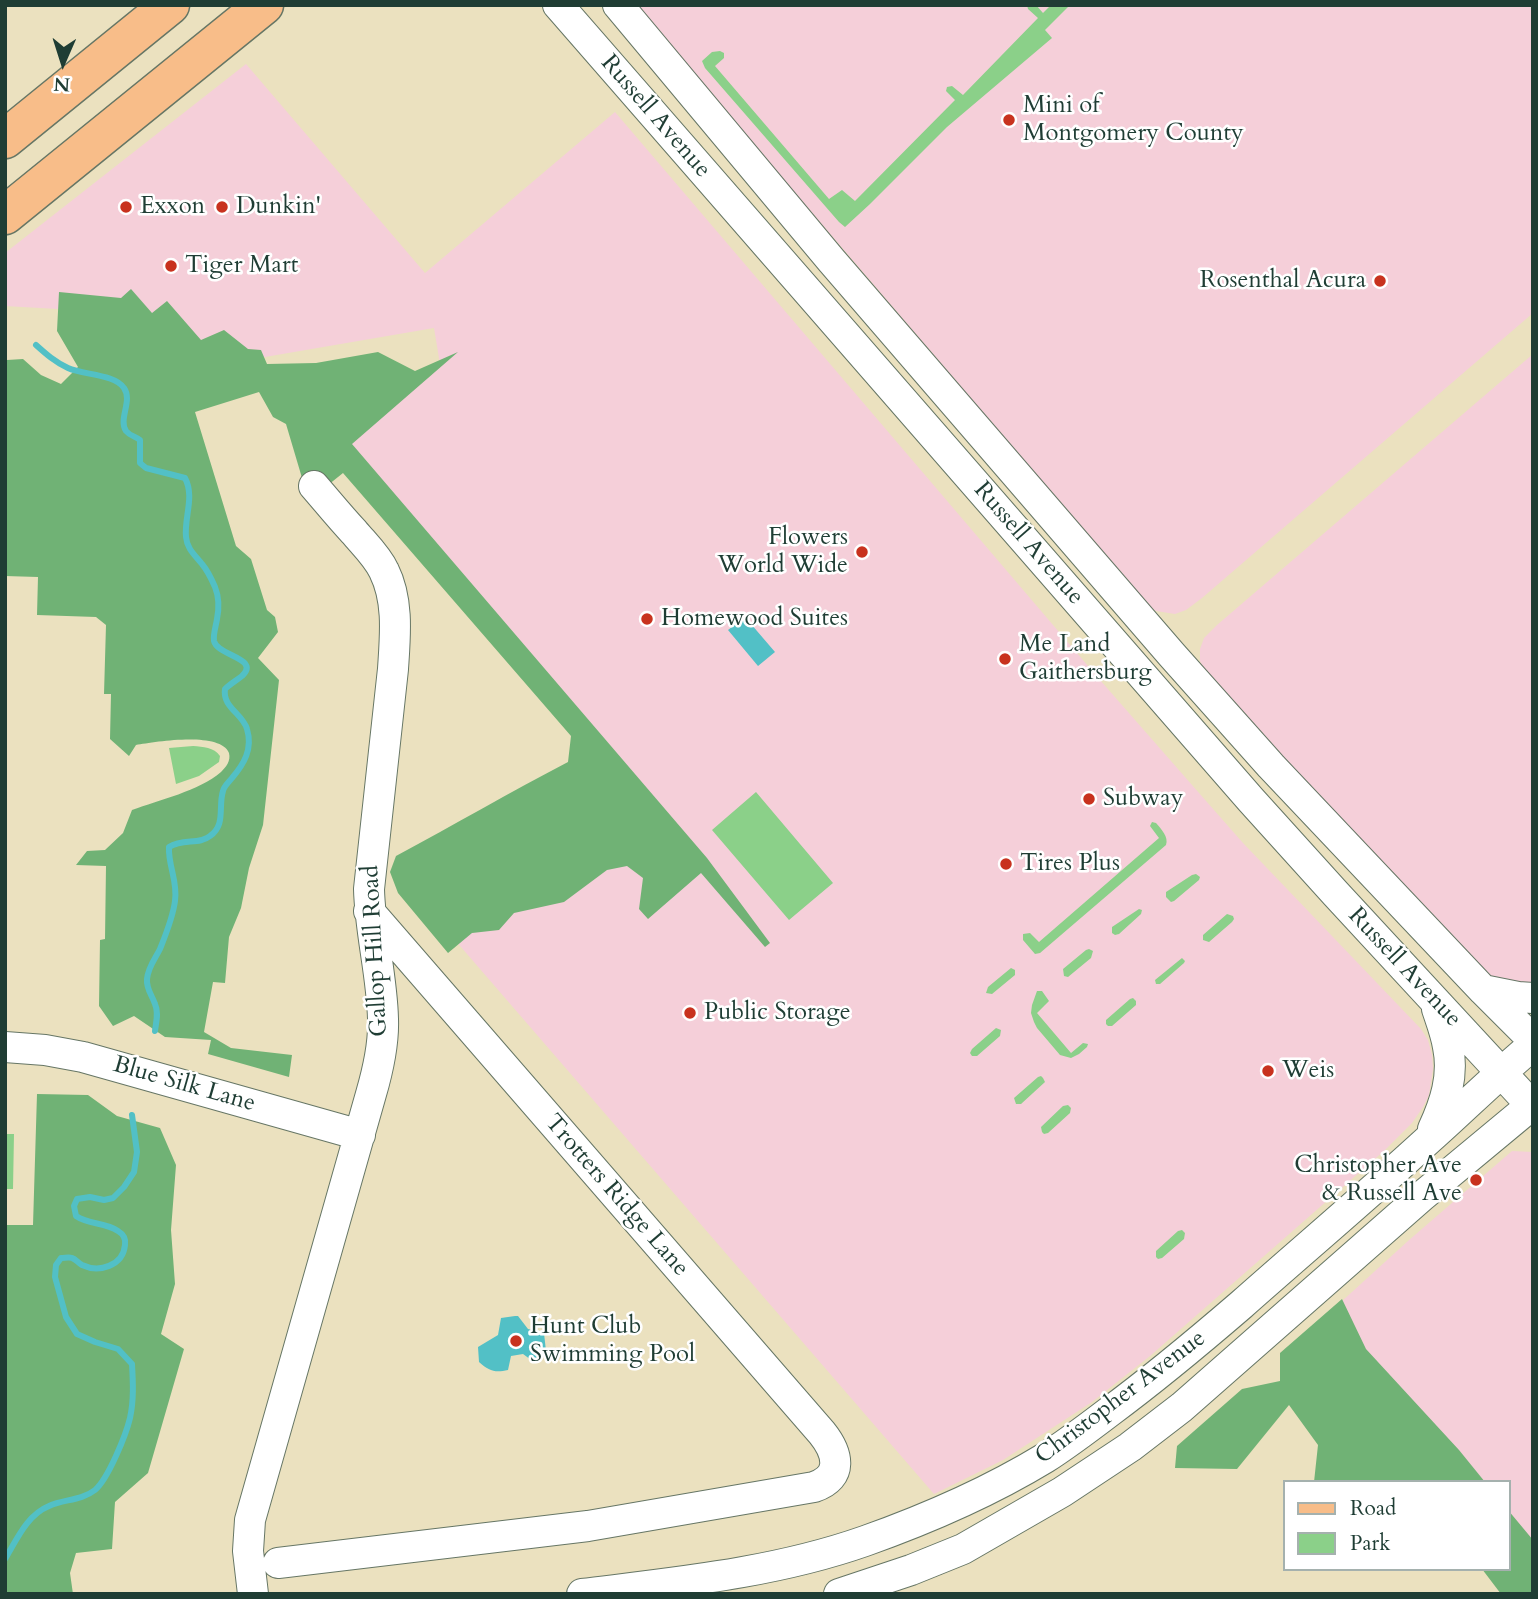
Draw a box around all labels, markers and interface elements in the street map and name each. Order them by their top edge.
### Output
north arrow [28,28,98,98]
street label: Russell Avenue [594,50,716,184]
text: N [53,71,71,97]
place label: Mini of Montgomery County [1023,92,1244,148]
marker: Mini of Montgomery County [1001,112,1017,128]
place label: Exxon [140,193,205,221]
place label: Dunkin' [236,193,321,221]
marker: Exxon [118,199,134,215]
marker: Dunkin' [214,199,230,215]
place label: Tiger Mart [185,252,298,280]
marker: Tiger Mart [163,258,179,274]
place label: Rosenthal Acura [1200,267,1366,295]
marker: Rosenthal Acura [1372,273,1388,289]
street label: Russell Avenue [967,477,1089,611]
place label: Flowers World Wide [718,524,848,580]
marker: Flowers World Wide [854,544,870,560]
place label: Homewood Suites [661,605,848,633]
marker: Homewood Suites [639,611,655,627]
place label: Me Land Gaithersburg [1019,631,1152,687]
marker: Me Land Gaithersburg [997,651,1013,667]
place label: Subway [1103,785,1183,813]
marker: Subway [1081,791,1097,807]
place label: Tires Plus [1020,850,1120,878]
marker: Tires Plus [998,856,1014,872]
street label: Gallop Hill Road [357,864,395,1038]
street label: Russell Avenue [1341,902,1467,1034]
place label: Public Storage [704,999,851,1027]
marker: Public Storage [682,1005,698,1021]
street label: Blue Silk Lane [110,1051,258,1119]
place label: Weis [1282,1057,1334,1085]
marker: Weis [1260,1063,1276,1079]
street label: Trotters Ridge Lane [538,1109,694,1283]
place label: Christopher Ave & Russell Ave [1294,1152,1462,1208]
marker: Christopher Ave & Russell Ave [1468,1172,1484,1188]
place label: Hunt Club Swimming Pool [530,1313,695,1369]
street label: Christopher Avenue [1030,1325,1212,1471]
marker: Hunt Club Swimming Pool [508,1333,524,1349]
legend [1282,1480,1510,1571]
text: Road [1350,1494,1396,1523]
text: Park [1350,1529,1390,1558]

